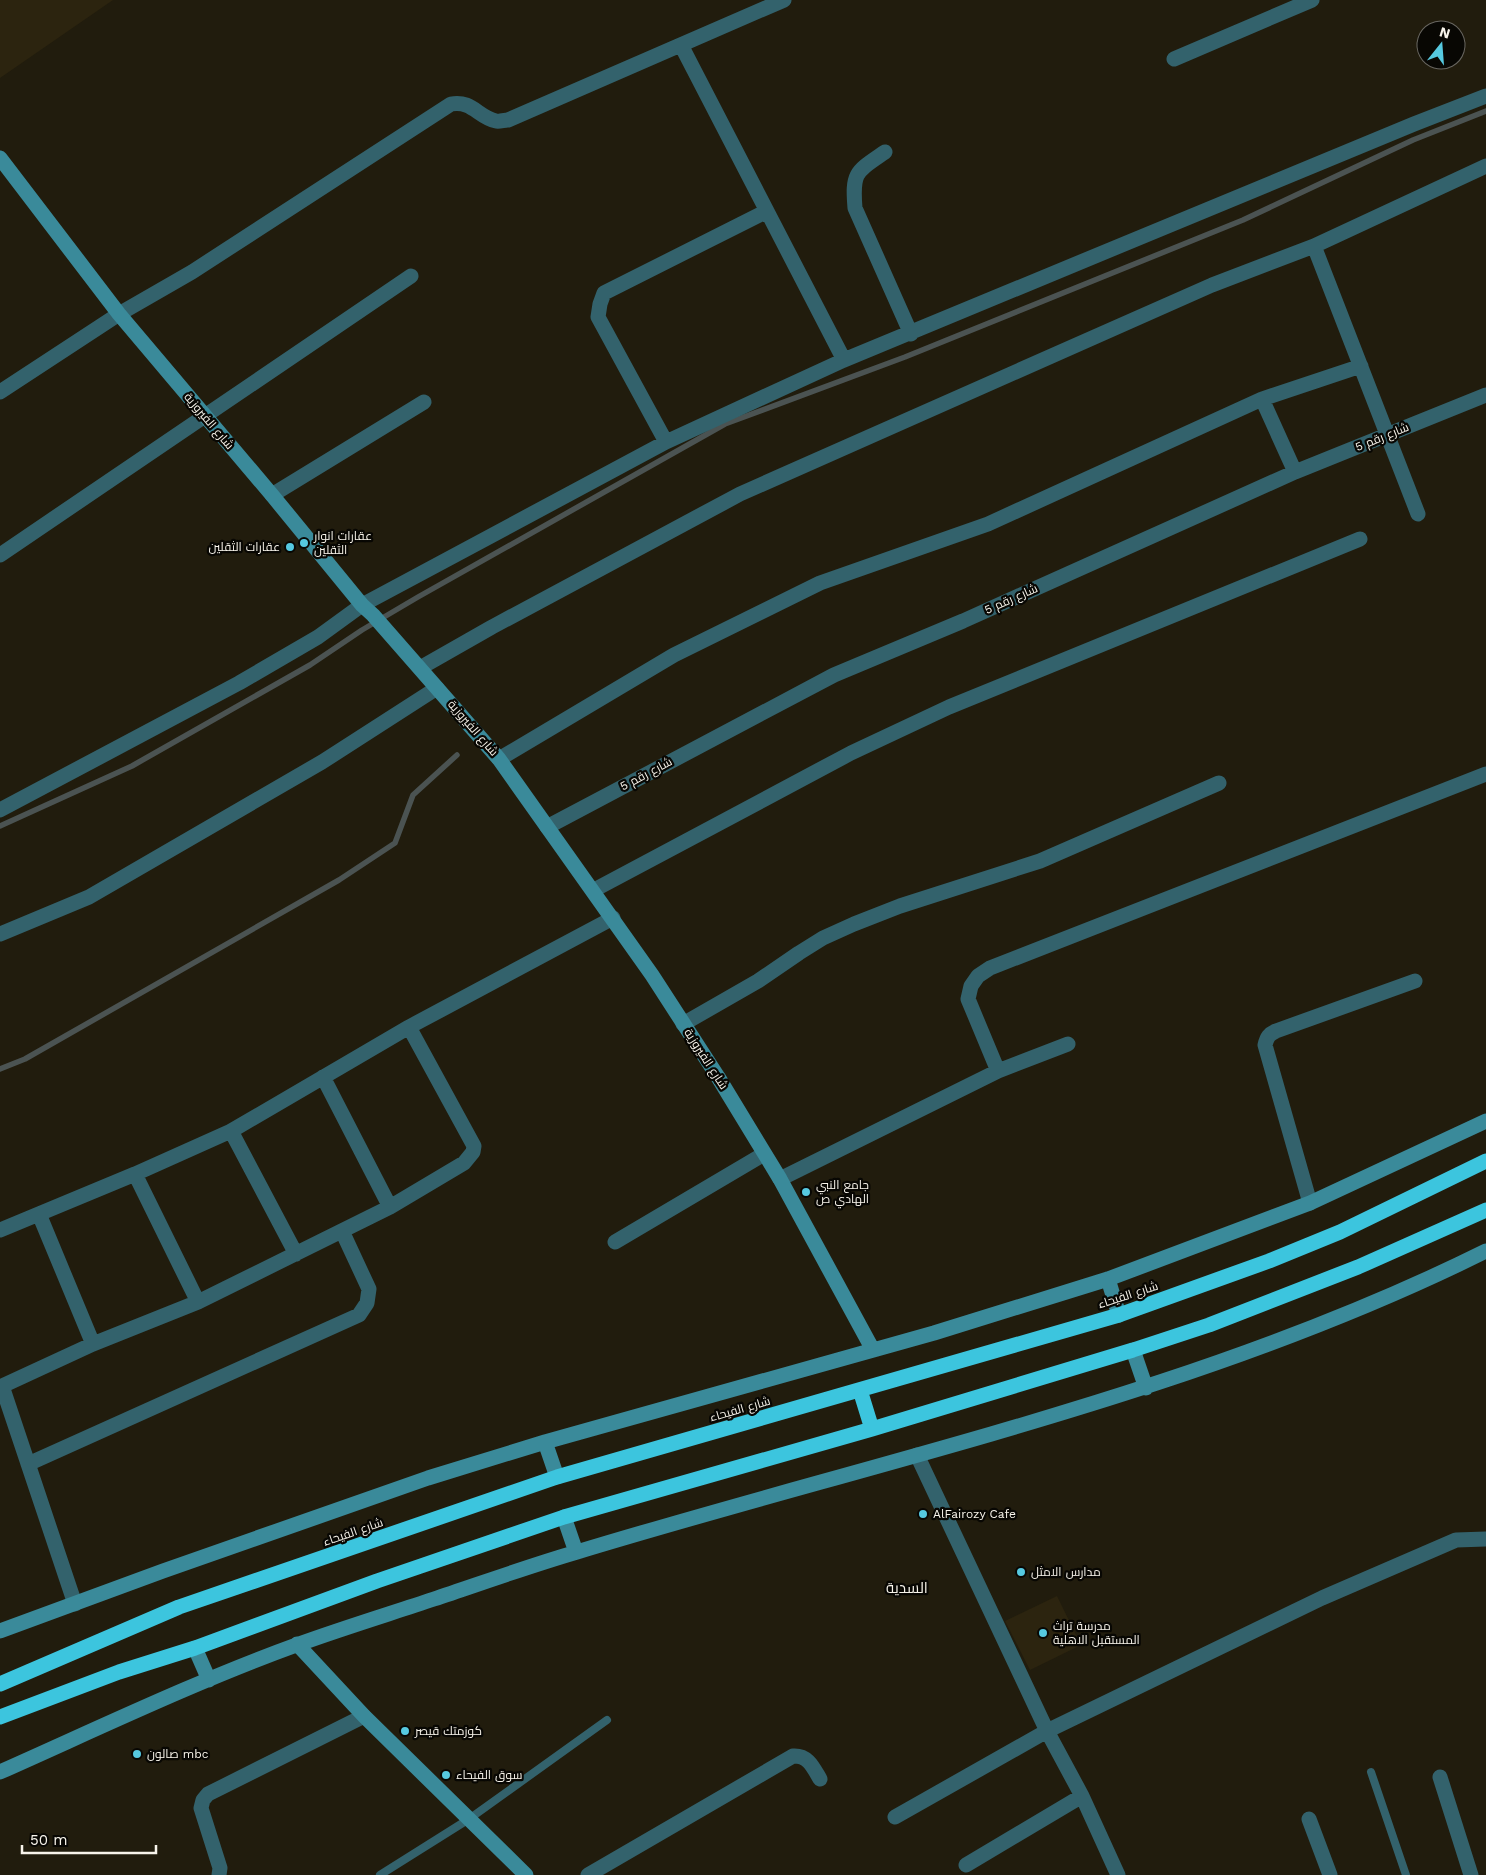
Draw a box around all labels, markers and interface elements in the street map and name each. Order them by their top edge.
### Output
north arrow [1416,20,1466,70]
text: N [1438,23,1452,42]
street label: شارع الفيروزية [181,390,237,453]
street label: شارع رقم 5 [1353,420,1411,455]
place label: عقارات انوار الثقلين [313,529,372,557]
marker: عقارات انوار الثقلين [298,537,310,549]
place label: عقارات الثقلين [208,540,280,554]
marker: عقارات الثقلين [284,541,296,553]
street label: شارع رقم 5 [982,581,1040,618]
street label: شارع الفيروزية [444,697,501,760]
street label: شارع رقم 5 [618,754,675,794]
street label: شارع الفيروزية [680,1026,731,1093]
place label: جامع النبي الهادي ص [816,1178,869,1209]
marker: جامع النبي الهادي ص [800,1186,812,1198]
street label: شارع الفيحاء [1096,1279,1160,1312]
street label: شارع الفيحاء [708,1394,772,1425]
place label: AlFairozy Cafe [933,1507,1016,1521]
marker: AlFairozy Cafe [917,1508,929,1520]
street label: شارع الفيحاء [321,1515,385,1550]
place label: مدارس الامثل [1031,1565,1101,1579]
marker: مدارس الامثل [1015,1566,1027,1578]
district label: السدية [886,1579,928,1597]
place label: مدرسة تراث المستقبل الاهلية [1053,1619,1140,1647]
marker: مدرسة تراث المستقبل الاهلية [1037,1627,1049,1639]
place label: كوزمتك قيصر [414,1724,482,1738]
marker: كوزمتك قيصر [399,1725,411,1737]
place label: صالون mbc [147,1747,209,1761]
marker: صالون mbc [131,1748,143,1760]
place label: سوق الفيحاء [456,1768,522,1782]
marker: سوق الفيحاء [440,1769,452,1781]
scale bar [22,1822,156,1854]
text: 50 m [30,1831,67,1849]

